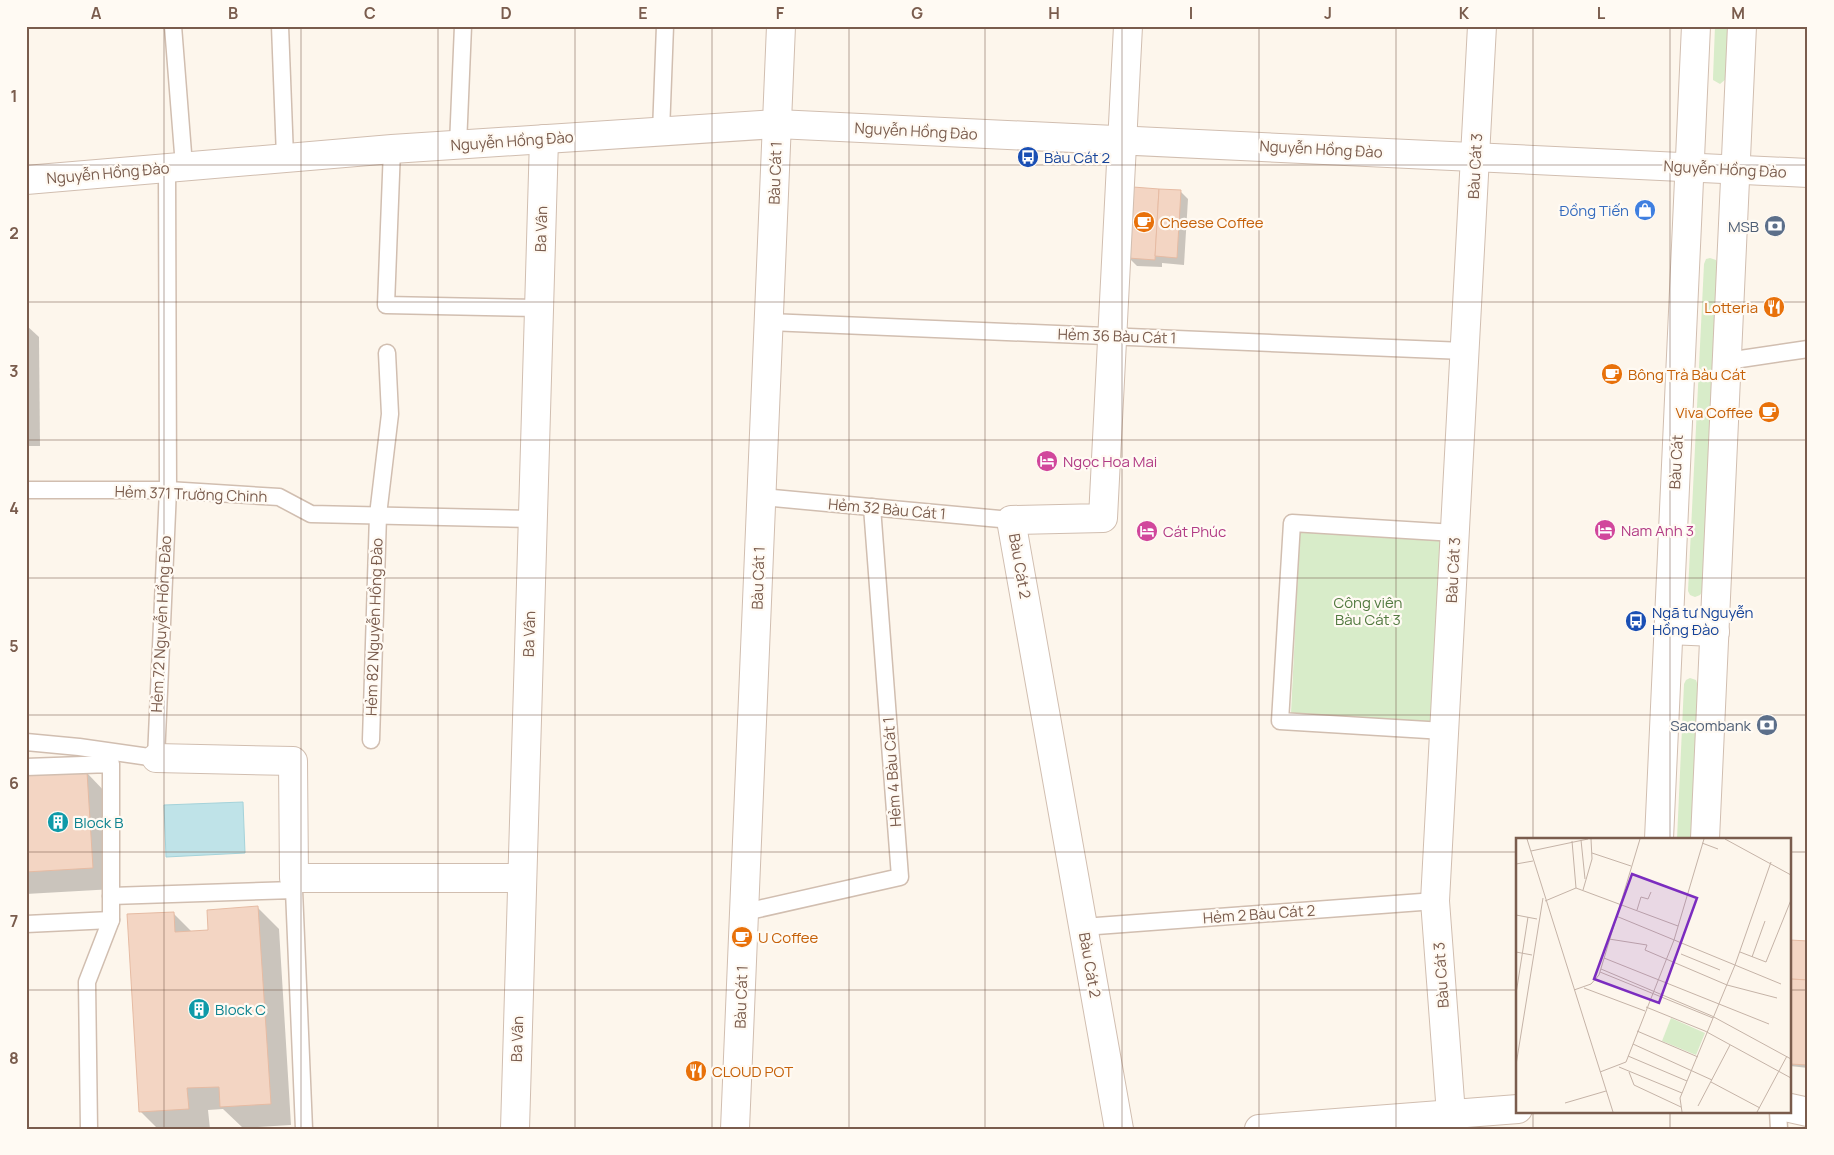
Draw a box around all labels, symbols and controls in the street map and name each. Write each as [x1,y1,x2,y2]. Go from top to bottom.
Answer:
text: A [91,2,102,24]
text: B [228,2,238,24]
text: C [364,2,376,24]
text: D [500,2,512,24]
text: E [638,2,648,24]
text: F [776,2,785,24]
text: G [911,2,923,24]
text: H [1048,2,1060,24]
text: I [1189,2,1193,24]
text: J [1324,2,1332,24]
text: K [1459,2,1470,24]
text: L [1597,2,1606,24]
text: M [1731,2,1745,24]
text: 1 [10,85,18,107]
street label: Nguyễn Hồng Đào [854,117,978,145]
street label: Nguyễn Hồng Đào [450,126,574,156]
street label: Bàu Cát 3 [1463,133,1487,199]
street label: Nguyễn Hồng Đào [1259,135,1383,163]
street label: Bàu Cát 1 [763,141,787,205]
bus stop icon: Bàu Cát 2 [1016,145,1040,169]
place label: Bàu Cát 2 [1044,147,1110,168]
street label: Nguyễn Hồng Đào [1663,155,1787,183]
street label: Nguyễn Hồng Đào [46,157,170,189]
shop icon: Đồng Tiến [1633,198,1657,222]
place label: Đồng Tiến [1559,200,1629,221]
street label: Ba Vân [530,205,552,252]
cafe icon: Cheese Coffee [1132,210,1156,234]
place label: Cheese Coffee [1160,212,1264,233]
bank icon: MSB [1763,214,1787,238]
place label: MSB [1728,216,1759,237]
text: 2 [9,222,19,244]
restaurant icon: Lotteria [1762,295,1786,319]
place label: Lotteria [1704,297,1758,318]
street label: Hẻm 36 Bàu Cát 1 [1057,323,1177,349]
text: 3 [9,360,19,382]
cafe icon: Bông Trà Bàu Cát [1600,362,1624,386]
place label: Bông Trà Bàu Cát [1628,364,1746,385]
cafe icon: Viva Coffee [1757,400,1781,424]
place label: Viva Coffee [1675,402,1753,423]
street label: Bàu Cát [1664,434,1688,490]
hotel icon: Ngọc Hoa Mai [1035,449,1059,473]
place label: Ngọc Hoa Mai [1063,451,1157,472]
street label: Hẻm 371 Trường Chinh [114,481,268,507]
street label: Hẻm 32 Bàu Cát 1 [827,493,947,525]
text: 4 [9,497,19,519]
hotel icon: Nam Anh 3 [1593,518,1617,542]
hotel icon: Cát Phúc [1135,519,1159,543]
place label: Nam Anh 3 [1621,520,1694,541]
place label: Cát Phúc [1163,521,1226,542]
street label: Bàu Cát 2 [1004,532,1036,600]
street label: Hẻm 72 Nguyễn Hồng Đào [146,535,176,713]
street label: Hẻm 82 Nguyễn Hồng Đào [360,537,388,716]
street label: Bàu Cát 3 [1441,537,1465,603]
street label: Bàu Cát 1 [746,546,770,610]
park label: Công viên Bàu Cát 3 [1334,592,1403,630]
place label: Ngã tư Nguyễn Hồng Đào [1652,602,1754,640]
bus stop icon: Ngã tư Nguyễn Hồng Đào [1624,609,1648,633]
street label: Ba Vân [518,610,540,657]
text: 5 [9,635,19,657]
bank icon: Sacombank [1755,713,1779,737]
place label: Sacombank [1670,715,1752,736]
street label: Hẻm 4 Bàu Cát 1 [878,716,906,828]
text: 6 [9,772,19,794]
building icon: Block B [46,810,70,834]
place label: Block B [74,812,124,833]
inset map [1516,838,1792,1112]
street label: Hẻm 2 Bàu Cát 2 [1202,900,1316,928]
text: 7 [10,910,18,932]
cafe icon: U Coffee [730,925,754,949]
place label: U Coffee [758,927,819,948]
street label: Bàu Cát 2 [1074,931,1106,999]
street label: Bàu Cát 3 [1428,941,1454,1009]
street label: Bàu Cát 1 [729,965,753,1029]
building icon: Block C [187,997,211,1021]
place label: Block C [215,999,266,1020]
street label: Ba Vân [506,1015,528,1062]
text: 8 [9,1047,19,1069]
restaurant icon: CLOUD POT [684,1059,708,1083]
place label: CLOUD POT [712,1061,793,1082]

